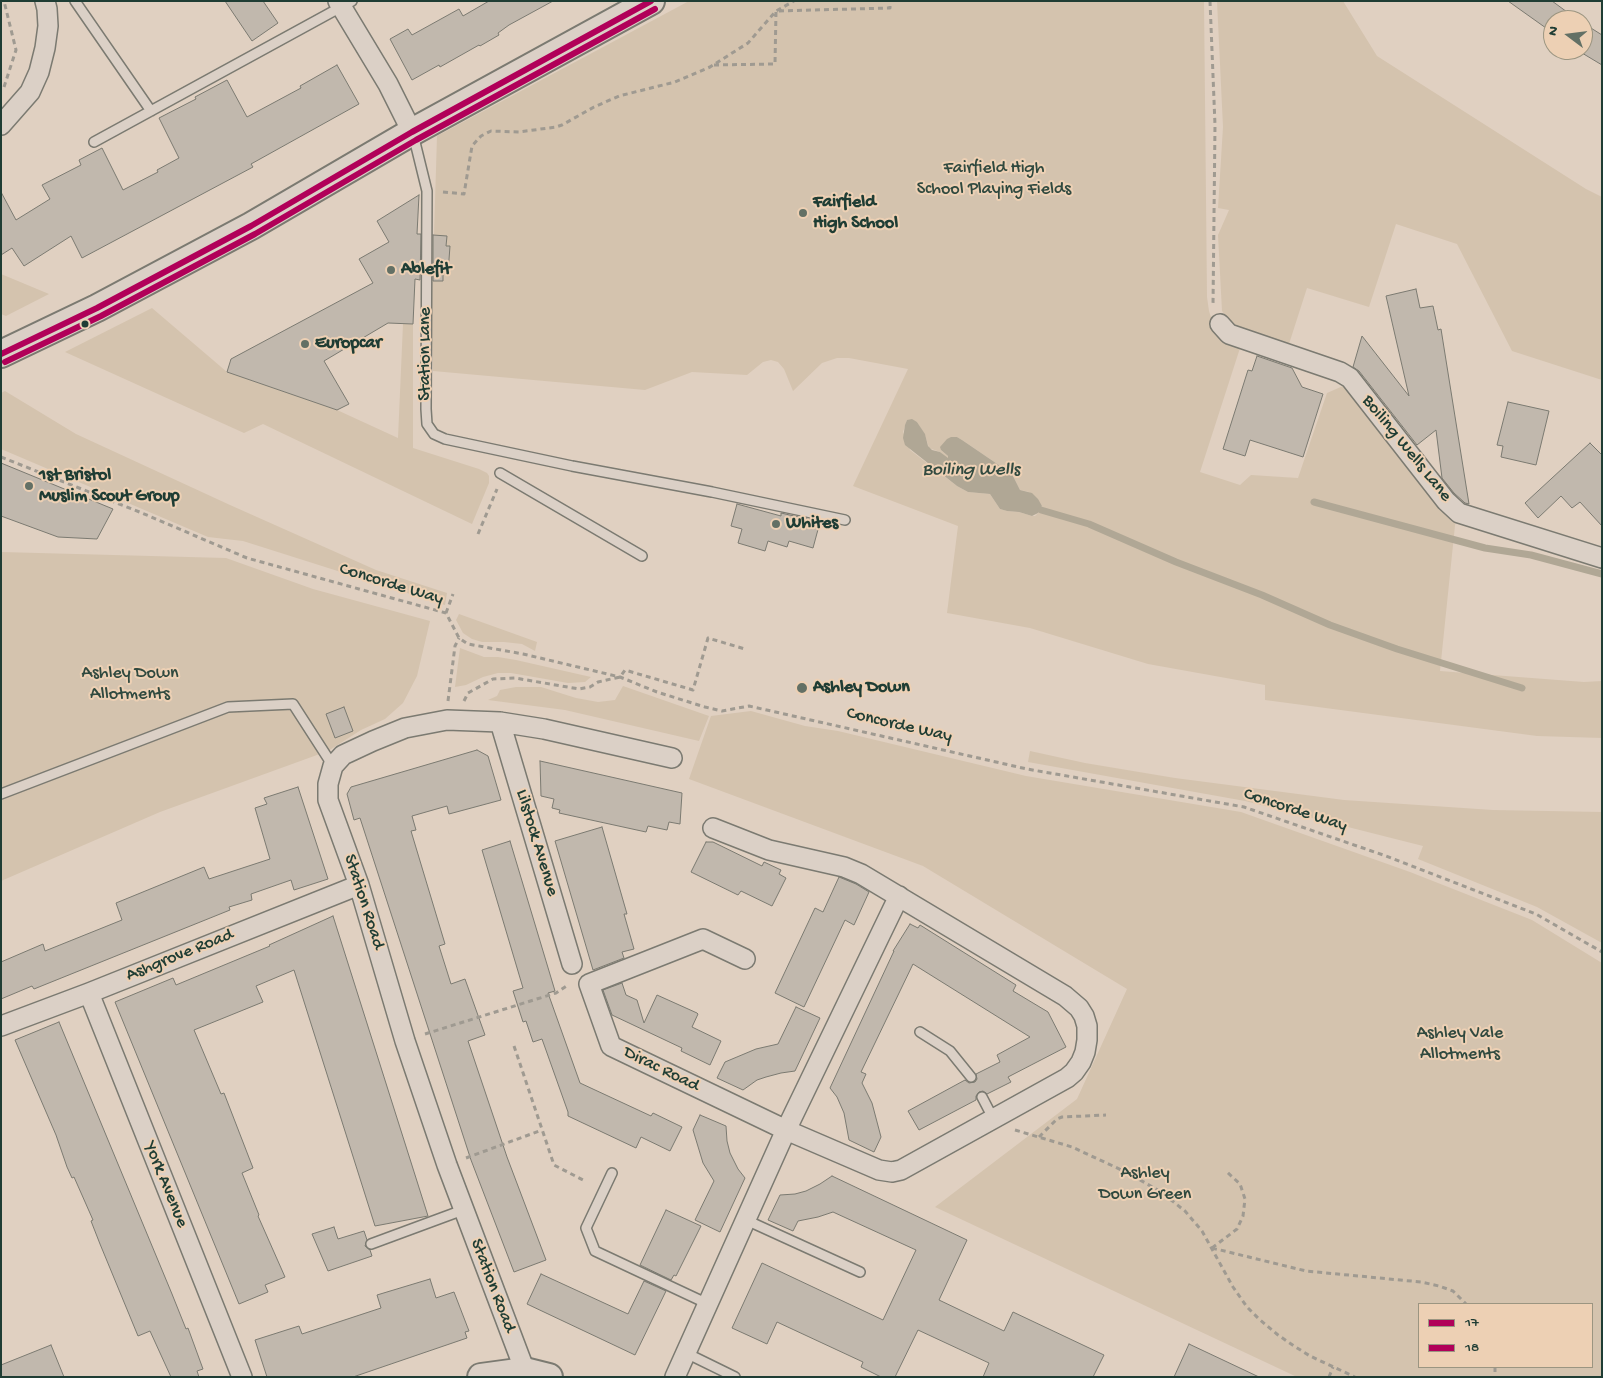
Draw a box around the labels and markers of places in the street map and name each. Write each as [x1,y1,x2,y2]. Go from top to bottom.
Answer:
place label: Fairfield High School [813,192,898,234]
marker: Fairfield High School [797,207,809,219]
place label: Ablefit [401,259,451,281]
marker: Ablefit [385,264,397,276]
unlabelled marker [80,319,90,329]
place label: Europcar [315,333,382,355]
marker: Europcar [299,338,311,350]
place label: 1st Bristol Muslim Scout Group [39,465,180,508]
marker: 1st Bristol Muslim Scout Group [23,480,35,492]
place label: Whites [786,513,838,535]
marker: Whites [770,518,782,530]
place label: Ashley Down [813,677,910,699]
marker: Ashley Down [795,681,809,695]

